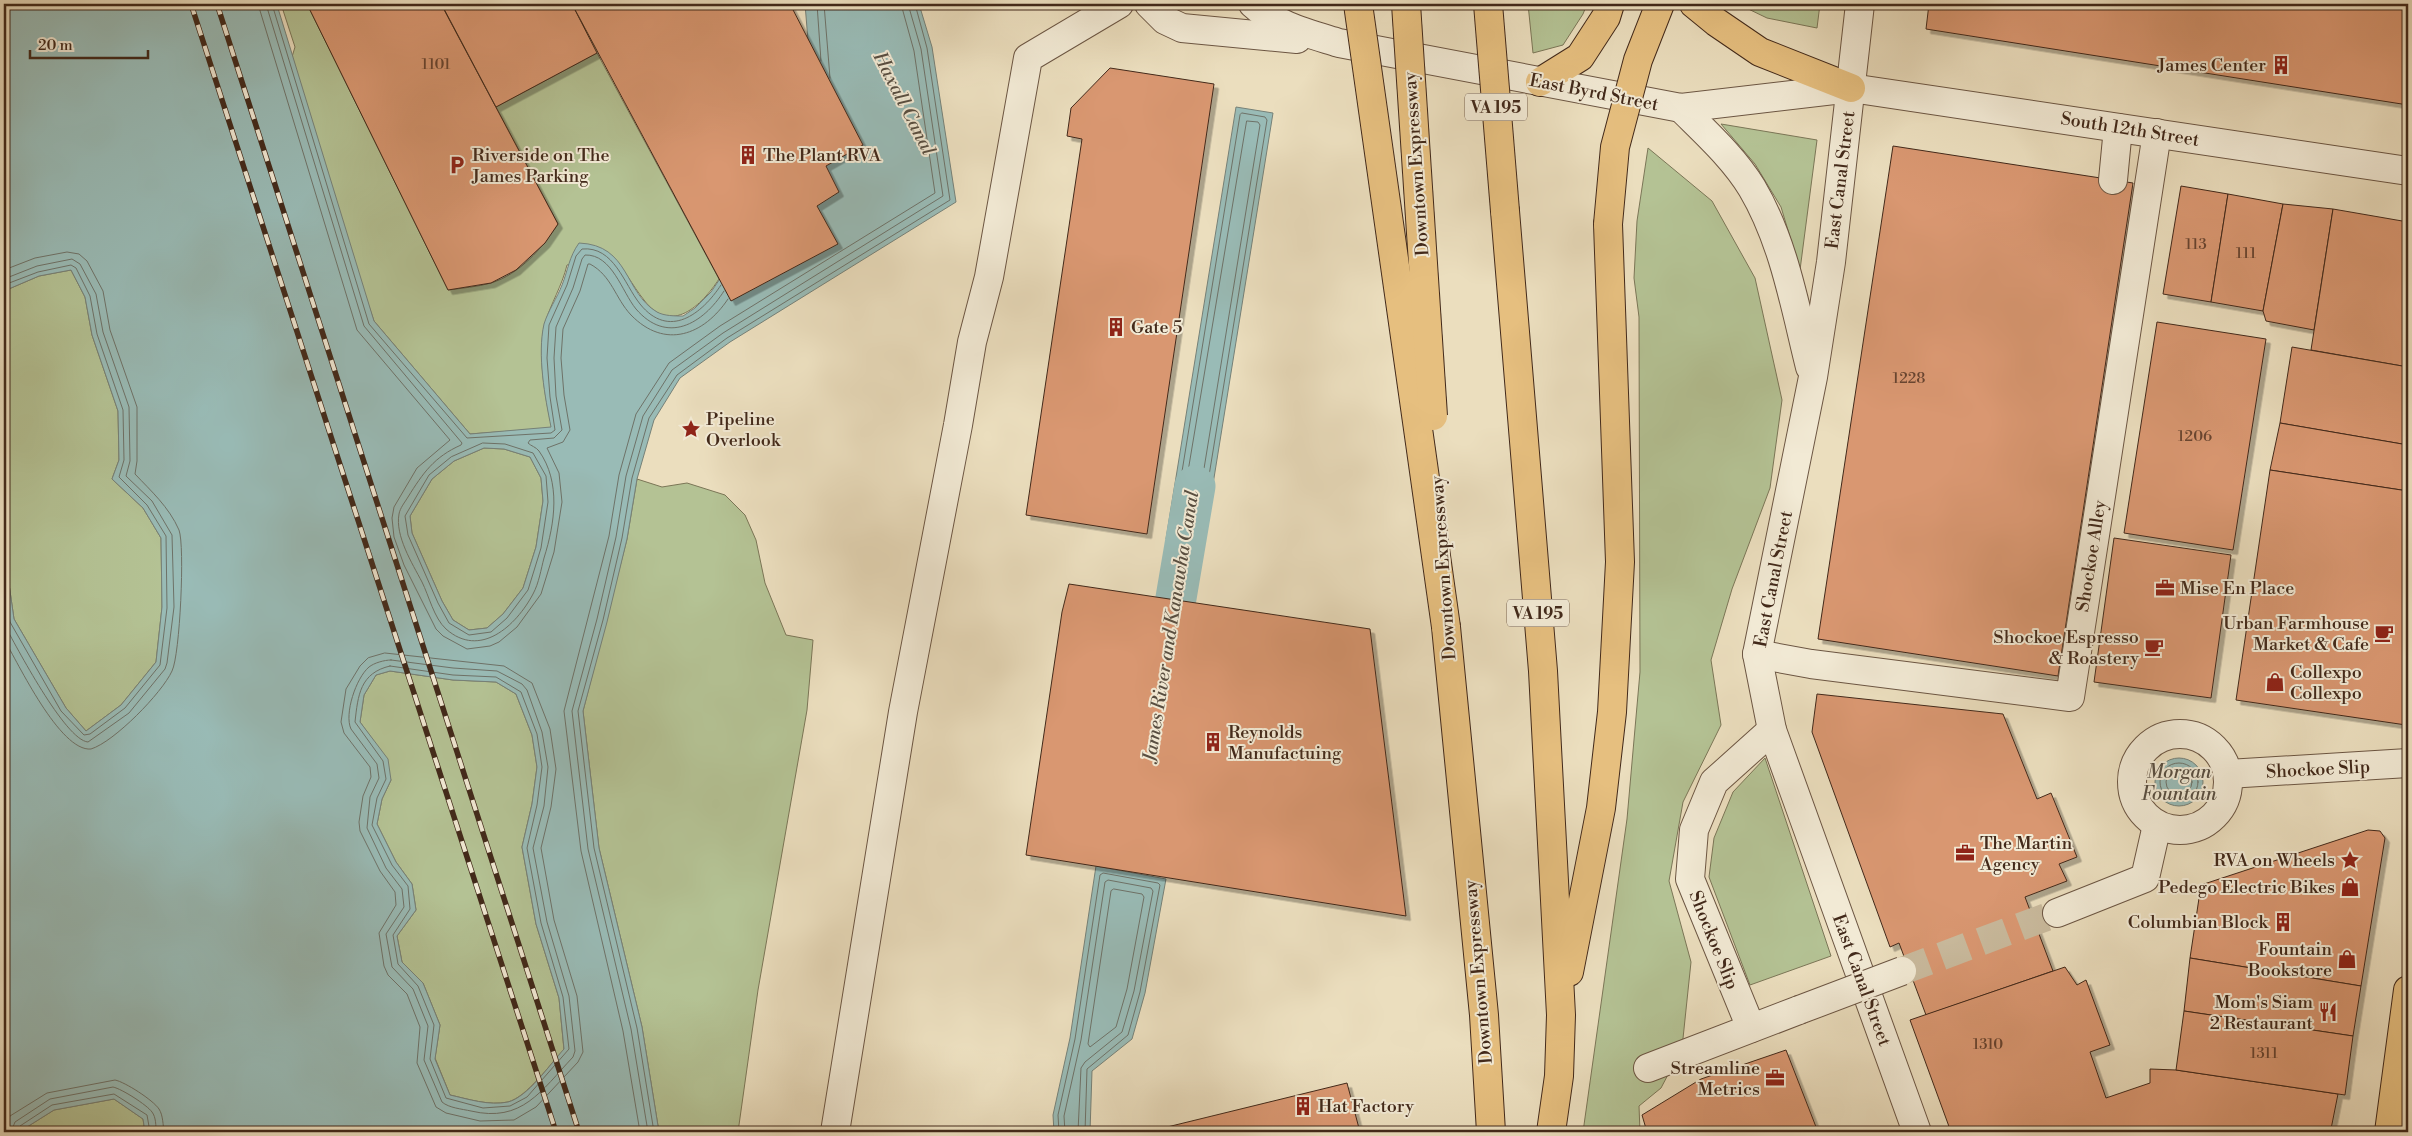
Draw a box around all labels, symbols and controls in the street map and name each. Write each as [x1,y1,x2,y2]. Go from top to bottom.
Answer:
scale bar [30,28,148,60]
text: 20 m [38,36,73,55]
water label: Haxall Canal [867,47,941,159]
place label: James Center [2157,54,2266,77]
building icon: James Center [2270,54,2292,76]
house number: 1101 [422,55,451,74]
street label: East Byrd Street [1527,69,1661,116]
street label: Downtown Expressway [1399,71,1434,257]
road number: VA 195 [1465,94,1527,120]
street label: South 12th Street [2059,107,2201,152]
street label: East Canal Street [1821,109,1860,250]
place label: Riverside on The James Parking [471,144,609,188]
building icon: The Plant RVA [737,144,759,166]
place label: The Plant RVA [763,144,882,167]
parking icon: Riverside on The James Parking [446,154,468,176]
house number: 113 [2185,235,2207,254]
house number: 111 [2236,244,2257,263]
building icon: Gate 5 [1105,316,1127,338]
place label: Gate 5 [1131,316,1182,339]
house number: 1228 [1892,369,1926,388]
place label: Pipeline Overlook [706,408,782,452]
place icon: Pipeline Overlook [680,418,702,440]
house number: 1206 [2178,427,2212,446]
street label: Downtown Expressway [1426,475,1461,661]
water label: James River and Kanawha Canal [1137,489,1204,765]
street label: Shockoe Alley [2071,498,2112,614]
street label: East Canal Street [1749,508,1798,649]
office icon: Mise En Place [2154,577,2176,599]
place label: Mise En Place [2180,577,2294,600]
road number: VA 195 [1507,600,1569,626]
place label: Urban Farmhouse Market & Cafe [2223,612,2369,656]
cafe icon: Urban Farmhouse Market & Cafe [2373,622,2395,644]
place label: Shockoe Espresso & Roastery [1993,626,2139,670]
cafe icon: Shockoe Espresso & Roastery [2143,636,2165,658]
place label: Collexpo Collexpo [2290,661,2362,705]
shop icon: Collexpo Collexpo [2264,671,2286,693]
place label: Reynolds Manufactuing [1228,721,1342,765]
building icon: Reynolds Manufactuing [1202,731,1224,753]
street label: Shockoe Slip [2265,755,2371,784]
water label: Morgan Fountain [2141,760,2217,806]
place label: The Martin Agency [1979,832,2072,876]
office icon: The Martin Agency [1954,842,1976,864]
place label: RVA on Wheels [2214,849,2335,872]
place icon: RVA on Wheels [2339,849,2361,871]
place label: Pedego Electric Bikes [2158,876,2335,899]
shop icon: Pedego Electric Bikes [2339,876,2361,898]
street label: Downtown Expressway [1459,879,1498,1065]
street label: Shockoe Slip [1683,887,1744,993]
street label: East Canal Street [1827,911,1896,1050]
place label: Columbian Block [2128,911,2270,934]
building icon: Columbian Block [2272,911,2294,933]
place label: Fountain Bookstore [2247,938,2332,982]
shop icon: Fountain Bookstore [2336,948,2358,970]
place label: Mom's Siam 2 Restaurant [2210,991,2314,1035]
restaurant icon: Mom's Siam 2 Restaurant [2317,1001,2339,1023]
house number: 1310 [1973,1035,2003,1054]
house number: 1311 [2250,1044,2278,1063]
place label: Streamline Metrics [1671,1057,1760,1101]
office icon: Streamline Metrics [1764,1067,1786,1089]
building icon: Hat Factory [1292,1095,1314,1117]
place label: Hat Factory [1318,1095,1414,1118]

